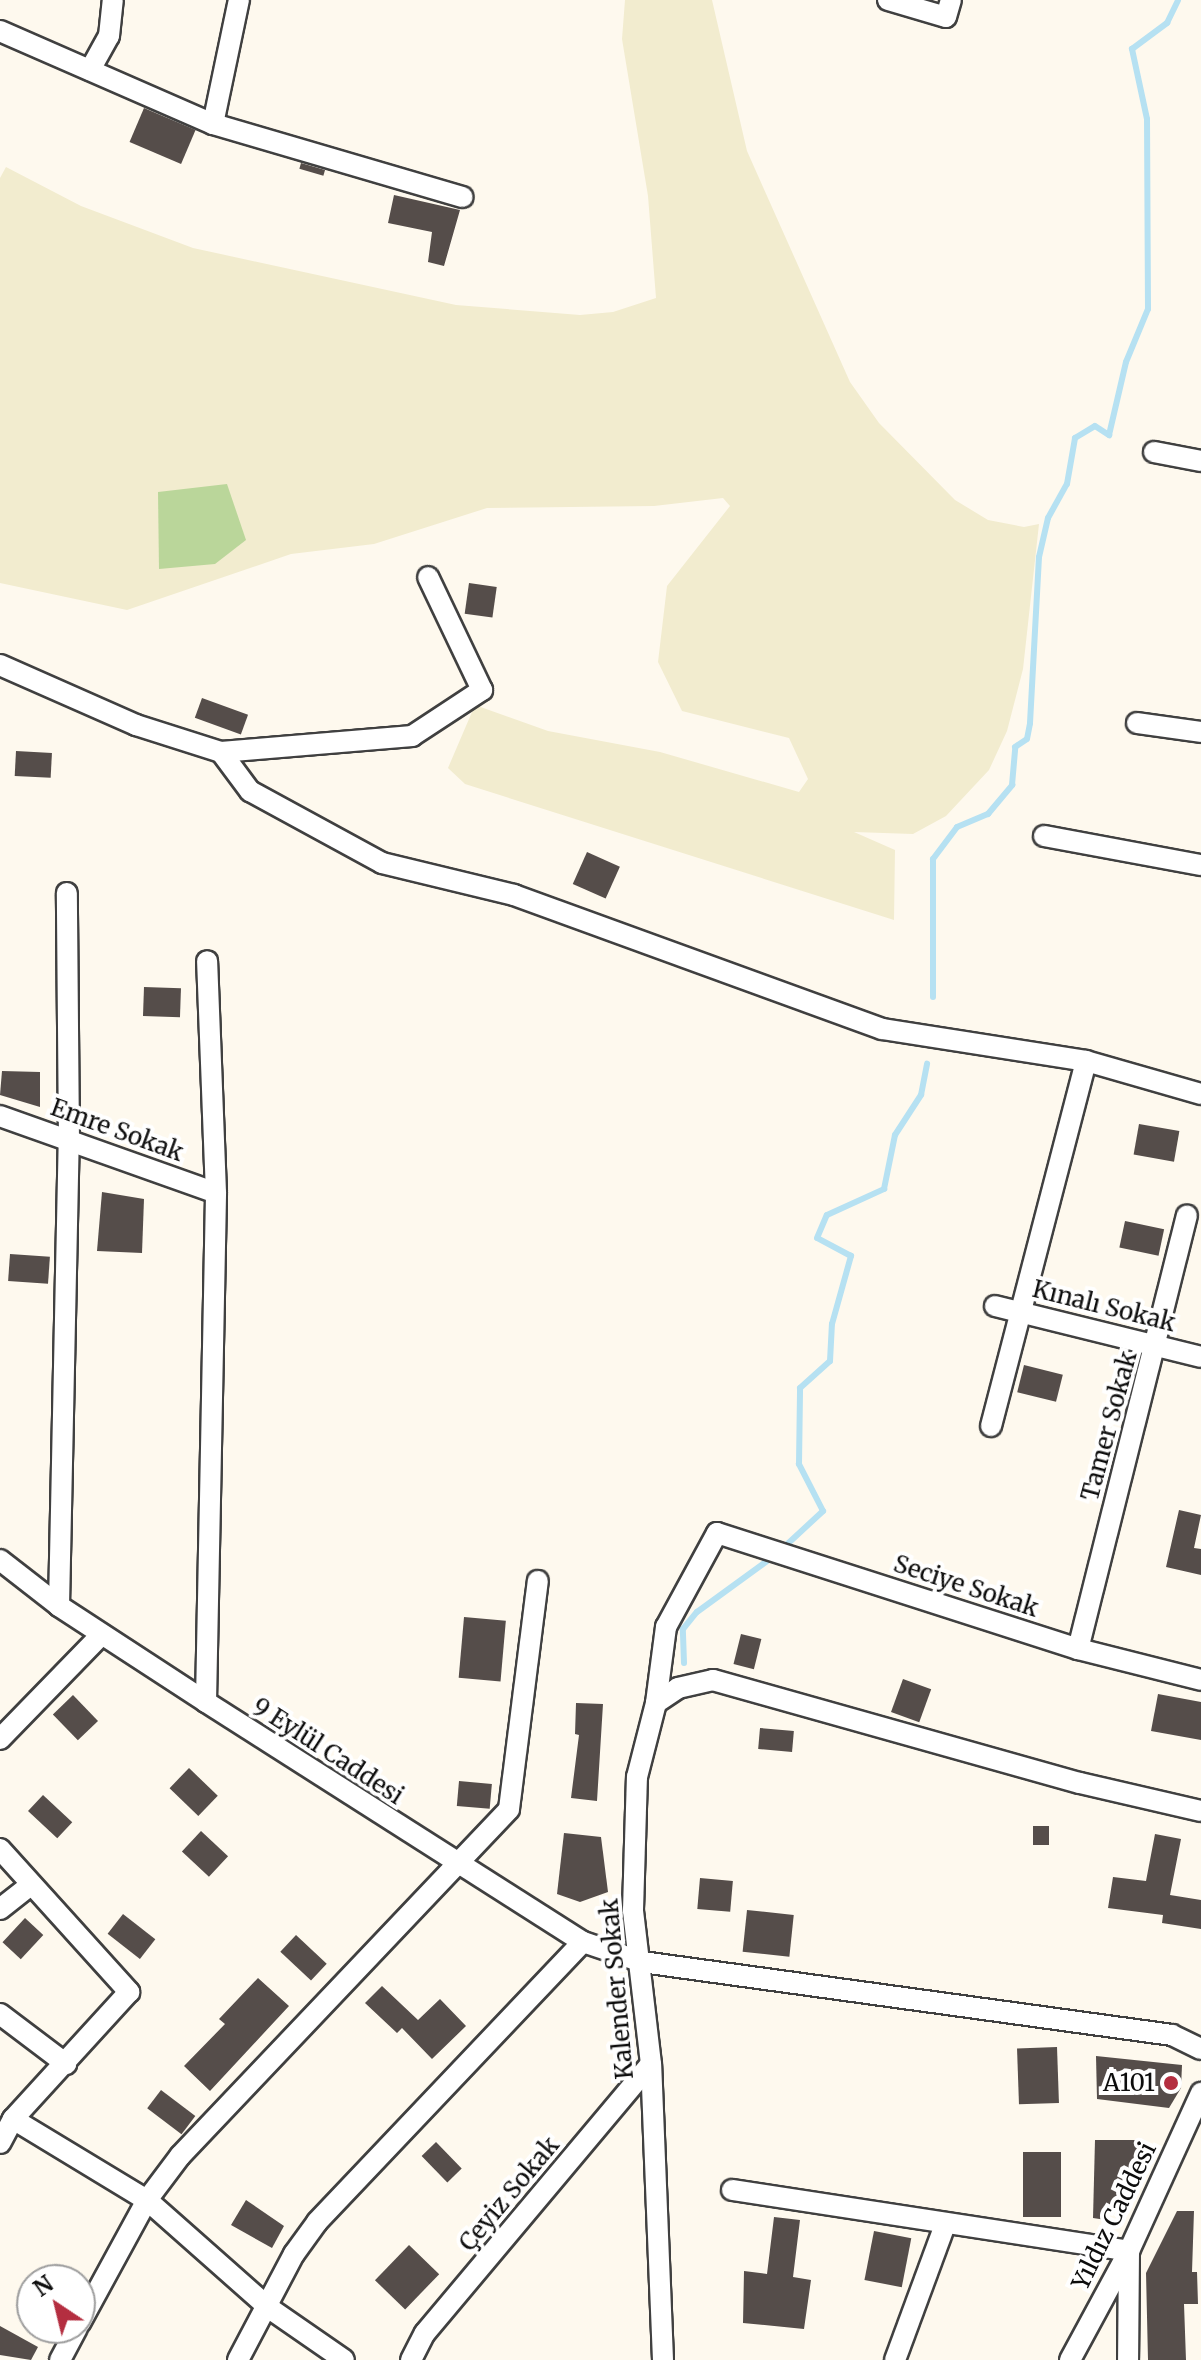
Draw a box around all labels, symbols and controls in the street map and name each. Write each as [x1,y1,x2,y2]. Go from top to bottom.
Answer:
street label: Emre Sokak [47,1093,187,1167]
street label: Kınalı Sokak [1030,1274,1178,1338]
street label: Tamer Sokak [1075,1348,1143,1504]
street label: Seciye Sokak [890,1549,1042,1623]
street label: 9 Eylül Caddesi [247,1692,409,1810]
street label: Kalender Sokak [595,1897,639,2081]
place label: A101 [1103,2069,1155,2097]
marker: A101 [1162,2074,1180,2092]
street label: Çeyiz Sokak [453,2131,565,2257]
street label: Yıldız Caddesi [1066,2138,1162,2294]
north arrow [16,2264,96,2344]
text: N [28,2270,59,2302]

